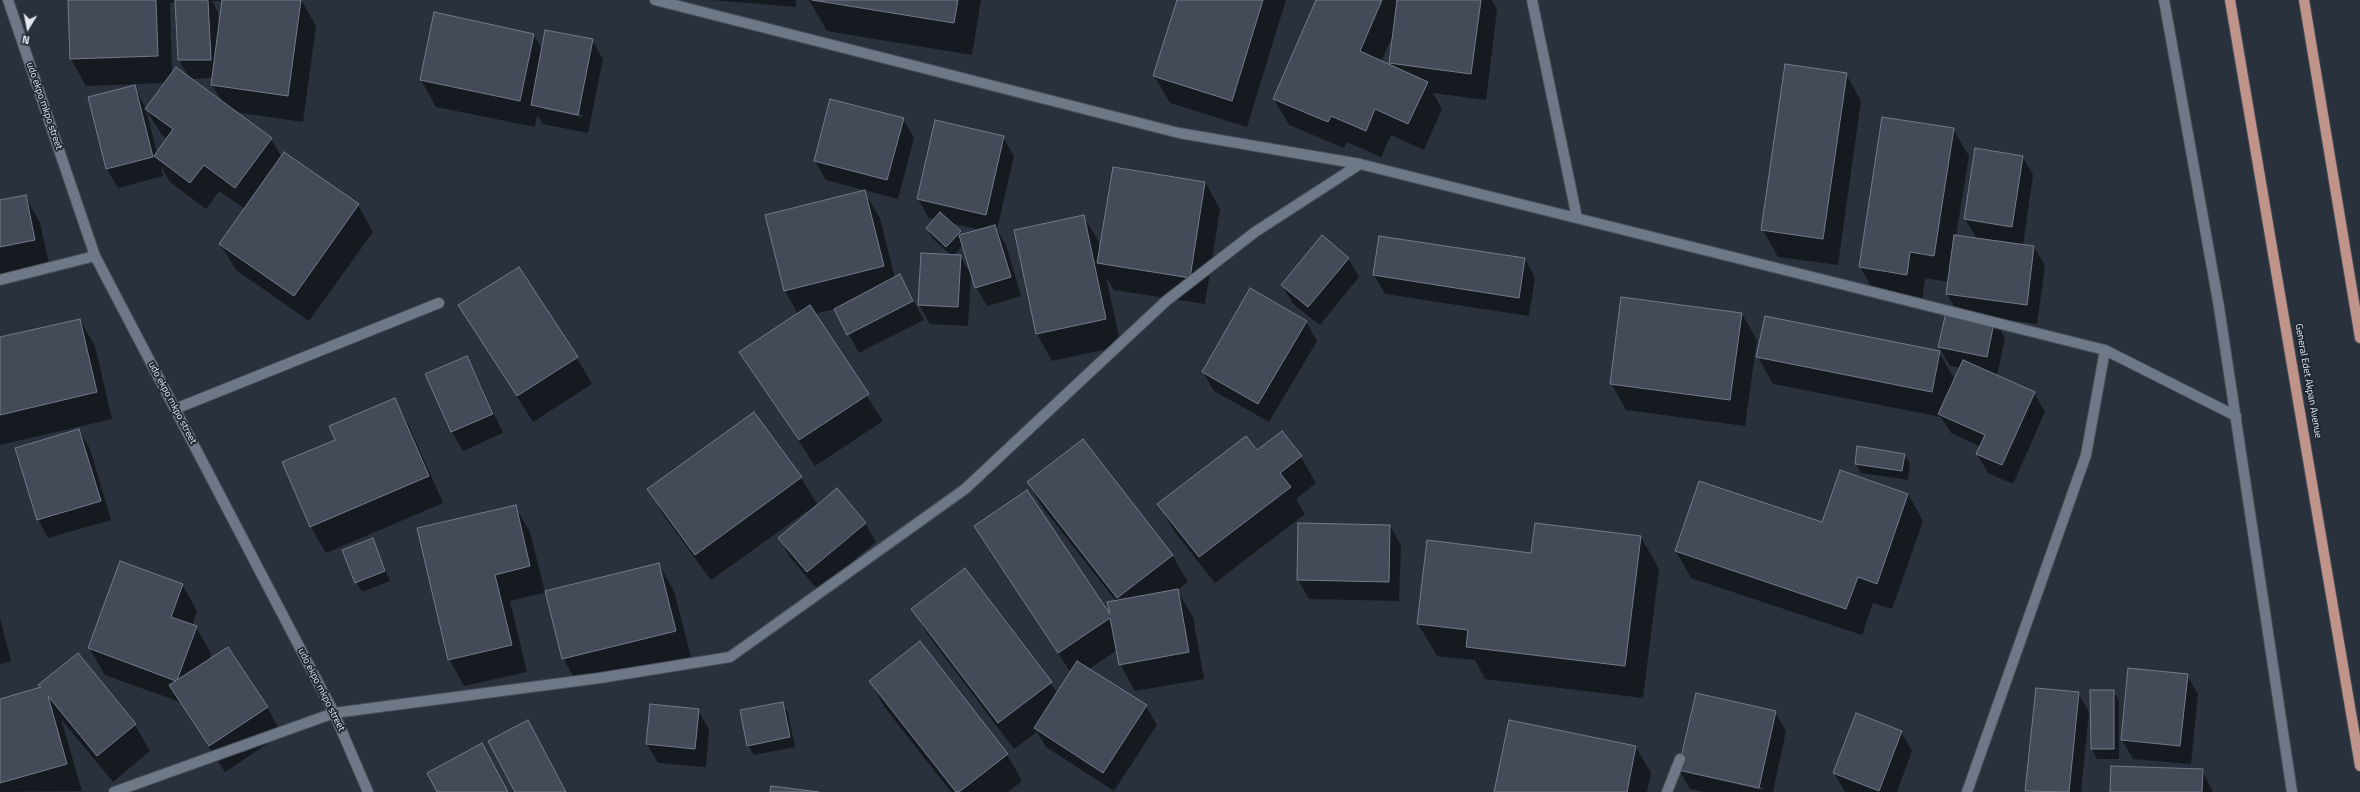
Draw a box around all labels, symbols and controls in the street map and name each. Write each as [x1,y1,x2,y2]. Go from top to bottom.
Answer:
north arrow [8,8,48,48]
text: N [21,31,31,48]
street label: udo ekpo mkpo street [23,61,65,151]
street label: General Edet Akpan Avenue [2292,323,2324,439]
street label: udo ekpo mkpo street [145,360,199,446]
street label: udo ekpo mkpo street [295,646,347,734]

